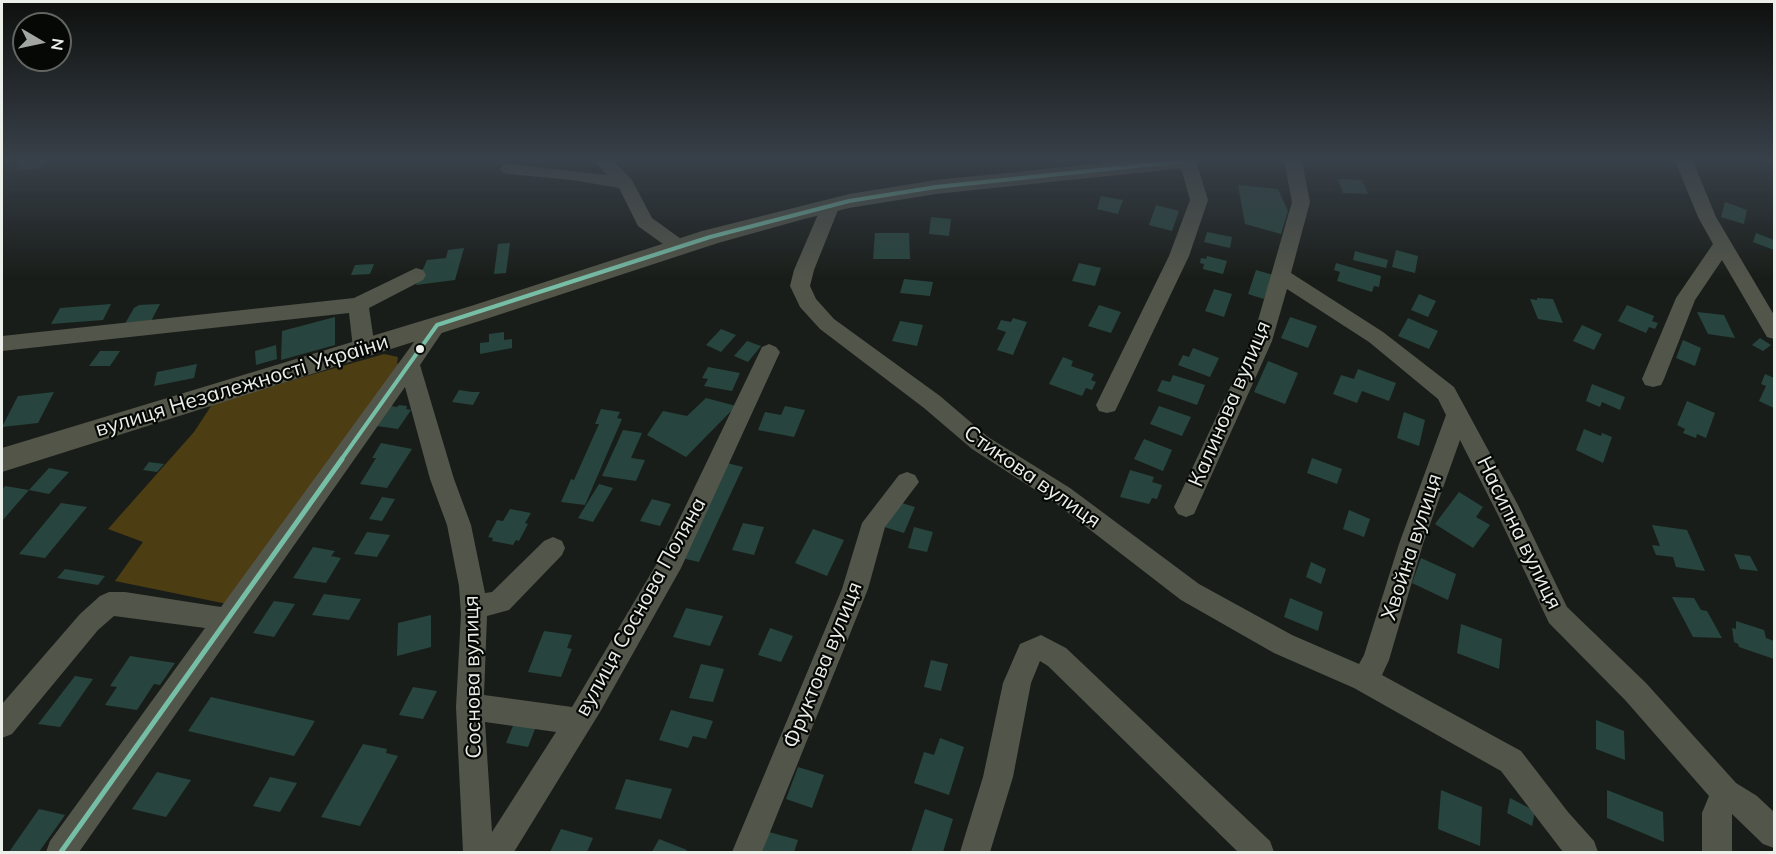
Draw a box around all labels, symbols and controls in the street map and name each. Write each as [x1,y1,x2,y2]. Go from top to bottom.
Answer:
north arrow [12,12,72,72]
text: N [47,37,69,52]
street label: Калинова вулиця [1184,317,1276,491]
street label: вулиця Незалежності України [93,329,391,443]
unlabelled marker [414,343,426,355]
street label: Стикова вулиця [959,420,1105,534]
street label: Насипна вулиця [1471,452,1567,614]
street label: Хвойна вулиця [1376,471,1448,623]
street label: вулиця Соснова Поляна [570,493,712,721]
street label: Фруктова вулиця [778,578,868,752]
street label: Соснова вулиця [459,595,487,759]

